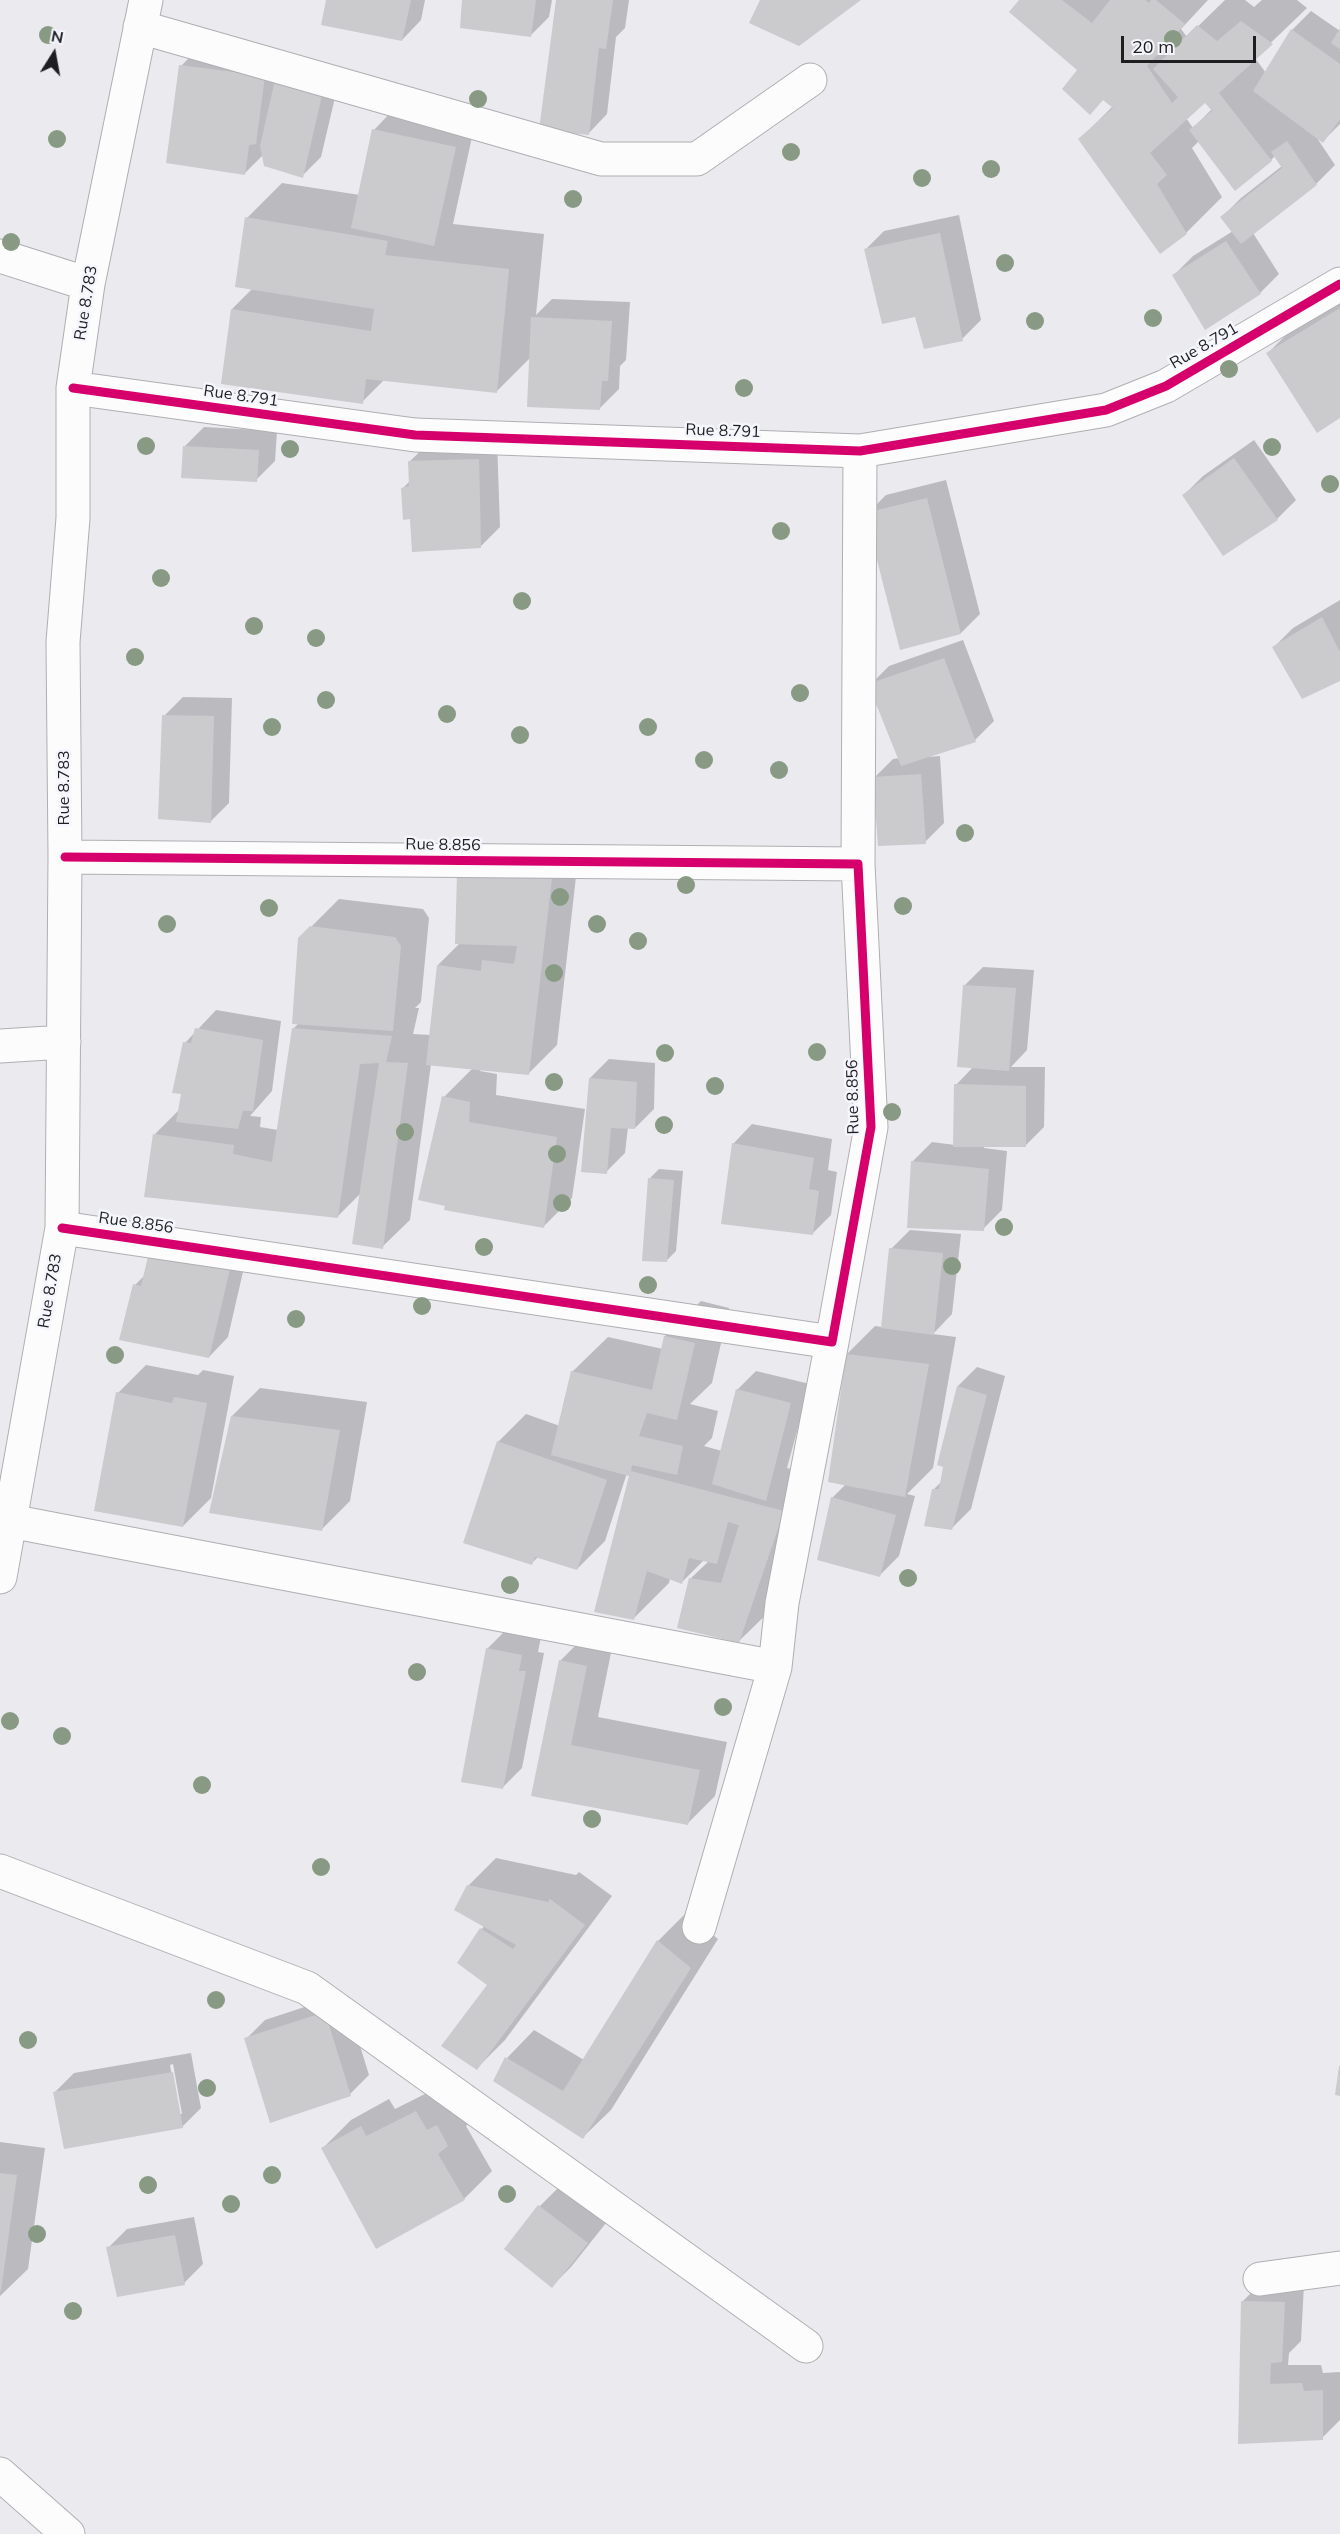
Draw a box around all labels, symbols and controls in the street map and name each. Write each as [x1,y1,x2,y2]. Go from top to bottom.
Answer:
north arrow [24,24,84,84]
scale bar [1124,24,1259,62]
text: N [50,25,65,47]
text: 20 m [1132,35,1174,58]
street label: Rue 8.783 [71,264,101,342]
street label: Rue 8.791 [1167,319,1241,373]
street label: Rue 8.791 [202,381,280,411]
street label: Rue 8.791 [685,420,761,442]
street label: Rue 8.783 [54,750,74,826]
street label: Rue 8.856 [405,835,481,855]
street label: Rue 8.856 [843,1059,863,1135]
street label: Rue 8.856 [97,1208,175,1238]
street label: Rue 8.783 [34,1252,66,1330]

